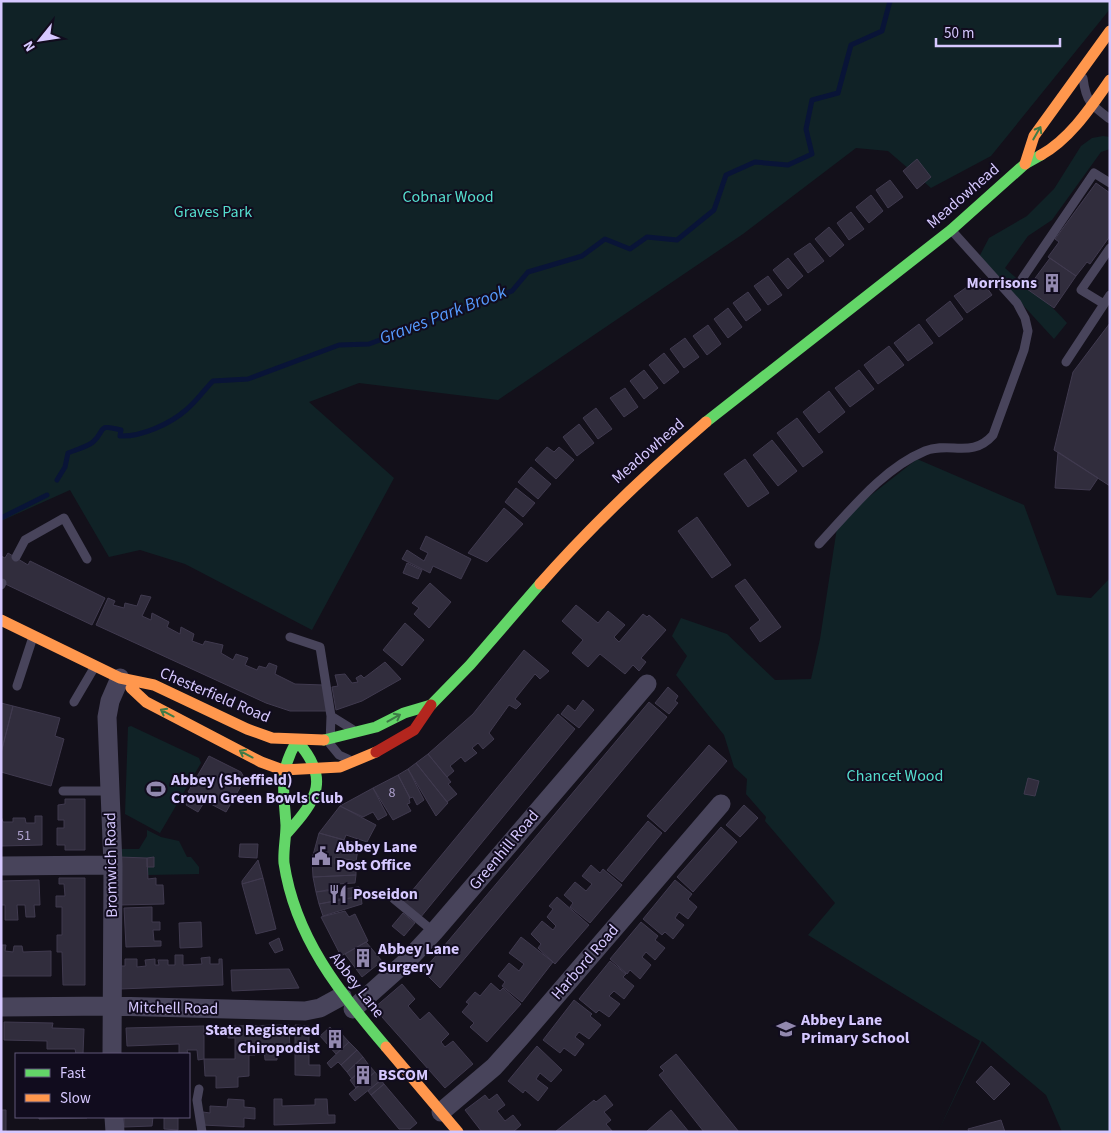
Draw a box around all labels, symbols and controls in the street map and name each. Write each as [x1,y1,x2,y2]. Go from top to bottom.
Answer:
north arrow [15,15,65,65]
scale bar [936,15,1060,47]
text: 50 m [944,23,974,44]
text: N [19,37,41,55]
one-way arrow [1032,127,1042,141]
street label: Meadowhead [922,158,1004,234]
park label: Cobnar Wood [402,186,494,208]
park label: Graves Park [174,201,252,223]
place label: Morrisons [967,272,1037,294]
building icon: Morrisons [1041,272,1063,294]
water label: Graves Park Brook [376,279,511,351]
street label: Meadowhead [607,413,689,489]
street label: Chesterfield Road [156,662,274,728]
one-way arrow [160,708,175,718]
one-way arrow [387,713,402,723]
one-way arrow [239,749,254,759]
park label: Chancet Wood [847,765,943,787]
place label: Abbey (Sheffield) Crown Green Bowls Club [170,769,343,809]
sports icon: Abbey (Sheffield) Crown Green Bowls Club [145,778,167,800]
house number: 8 [389,783,396,803]
street label: Greenhill Road [464,805,544,895]
street label: Bromwich Road [99,812,123,918]
house number: 51 [17,826,31,846]
place label: Abbey Lane Post Office [335,836,417,876]
public building icon: Abbey Lane Post Office [310,845,332,867]
restaurant icon: Poseidon [327,883,349,905]
place label: Poseidon [353,883,418,905]
street label: Harbord Road [546,920,624,1004]
place label: Abbey Lane Surgery [377,938,459,978]
building icon: Abbey Lane Surgery [352,947,374,969]
street label: Abbey Lane [324,948,390,1022]
street label: Mitchell Road [128,996,218,1020]
place label: Abbey Lane Primary School [800,1009,910,1049]
school or university icon: Abbey Lane Primary School [775,1018,797,1040]
place label: State Registered Chiropodist [205,1019,320,1059]
building icon: State Registered Chiropodist [324,1028,346,1050]
legend [15,1053,190,1118]
text: Fast [60,1063,86,1084]
building icon: BSCOM [352,1064,374,1086]
place label: BSCOM [378,1064,428,1086]
text: Slow [60,1088,91,1109]

